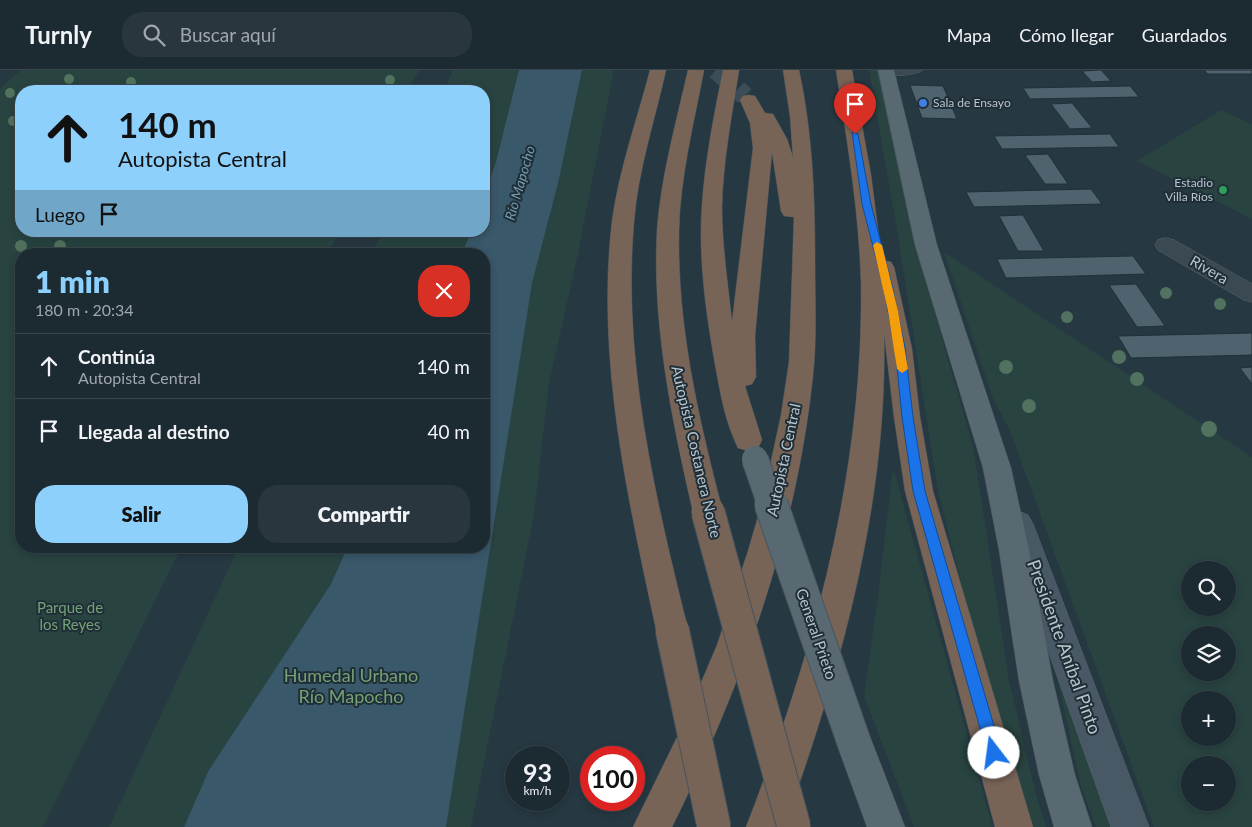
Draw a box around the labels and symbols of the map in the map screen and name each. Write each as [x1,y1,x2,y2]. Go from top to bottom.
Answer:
pin [834,83,876,134]
place label: Sala de Ensayo [933,95,1011,110]
marker: Sala de Ensayo [917,97,929,109]
water label: Río Mapocho [501,144,538,222]
place label: Estadio Villa Ríos [1165,175,1213,204]
marker: Estadio Villa Ríos [1217,184,1229,196]
street label: Rivera [1187,251,1232,287]
street label: Autopista Costanera Norte [668,364,726,540]
street label: Autopista Central [762,402,804,518]
street label: Presidente Aníbal Pinto [1023,556,1107,737]
street label: General Prieto [793,586,841,681]
park label: Parque de los Reyes [37,598,103,633]
park label: Humedal Urbano Río Mapocho [284,664,418,707]
position arrow [967,726,1019,778]
speed limit sign: 100 [580,746,645,811]

